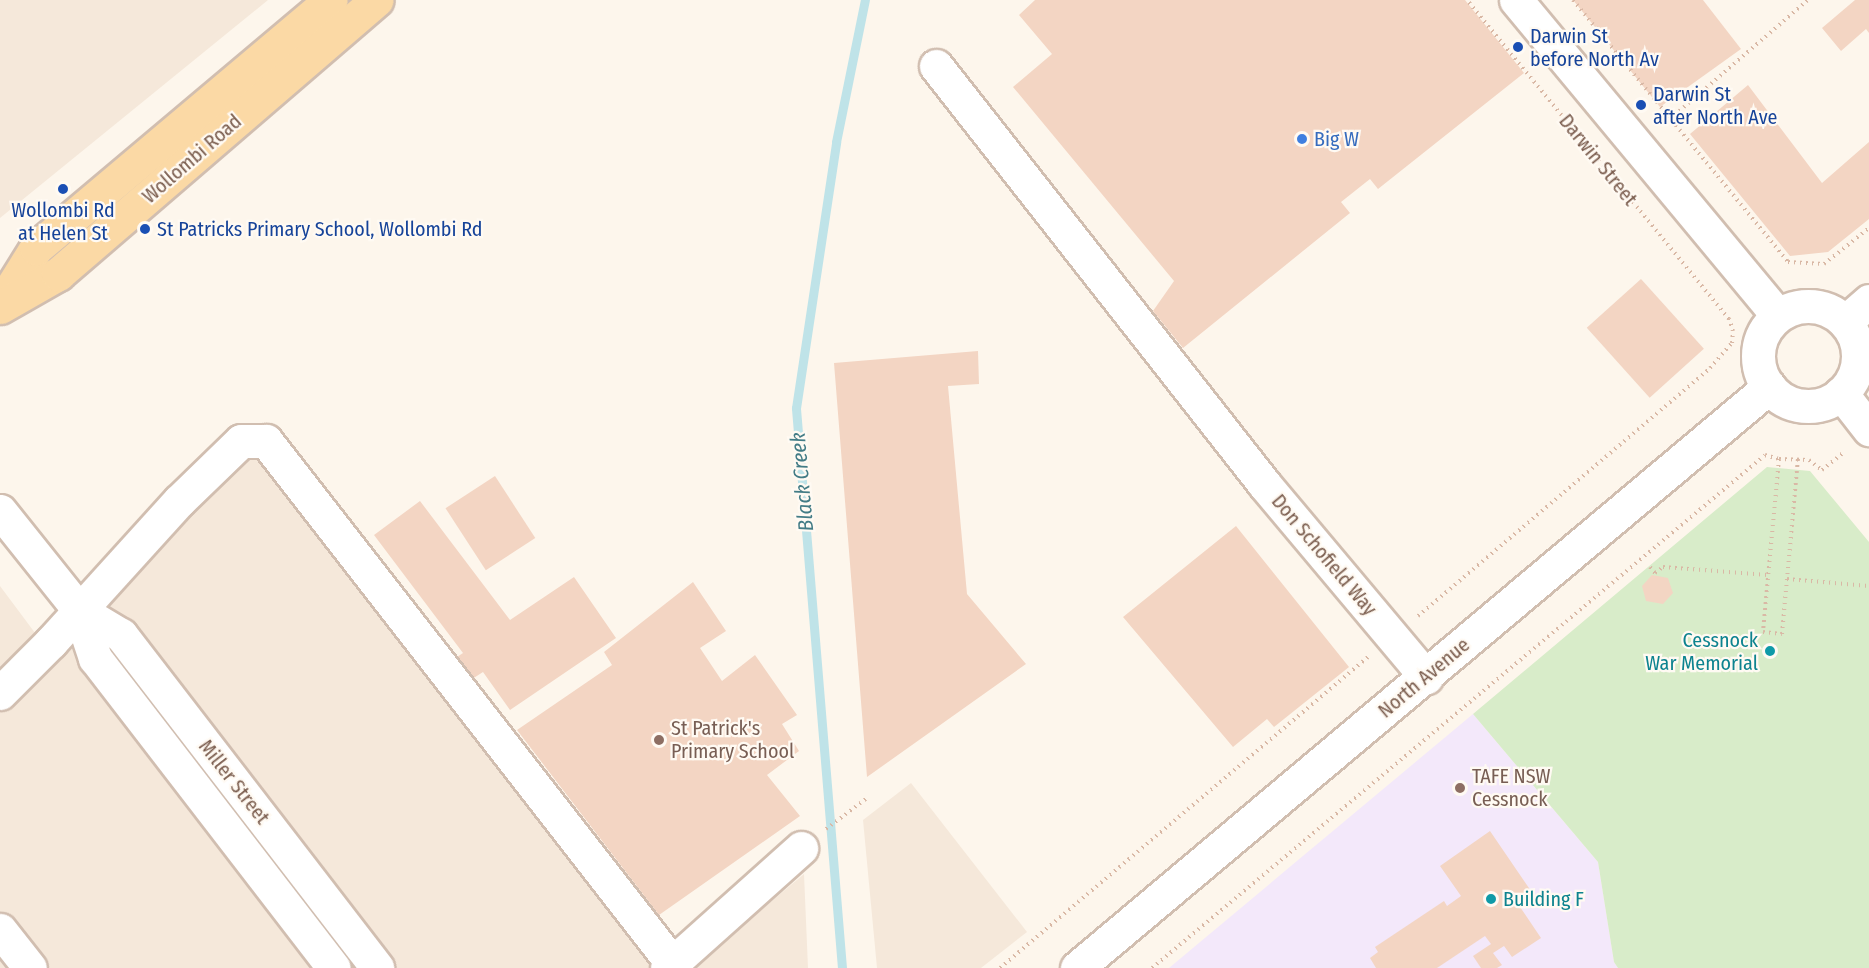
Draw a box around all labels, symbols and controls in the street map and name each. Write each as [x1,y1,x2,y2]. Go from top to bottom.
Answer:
place label: Darwin St before North Av [1530,24,1659,71]
marker: Darwin St before North Av [1511,40,1525,54]
place label: Darwin St after North Ave [1653,82,1777,129]
marker: Darwin St after North Ave [1634,98,1648,112]
street label: Wollombi Road [138,109,246,209]
street label: Darwin Street [1554,109,1642,211]
place label: Big W [1314,127,1359,151]
marker: Big W [1295,132,1309,146]
marker: Wollombi Rd at Helen St [56,182,70,196]
place label: Wollombi Rd at Helen St [11,198,115,245]
place label: St Patricks Primary School, Wollombi Rd [157,217,482,241]
marker: St Patricks Primary School, Wollombi Rd [138,222,152,236]
water label: Black Creek [785,431,819,533]
street label: Don Schofield Way [1266,490,1382,620]
place label: Cessnock War Memorial [1645,628,1758,675]
street label: North Avenue [1374,633,1474,723]
marker: Cessnock War Memorial [1763,644,1777,658]
place label: St Patrick's Primary School [671,716,794,763]
marker: St Patrick's Primary School [652,733,666,747]
street label: Miller Street [194,735,274,829]
place label: TAFE NSW Cessnock [1472,765,1550,812]
marker: TAFE NSW Cessnock [1453,781,1467,795]
place label: Building F [1503,887,1584,911]
marker: Building F [1484,892,1498,906]

